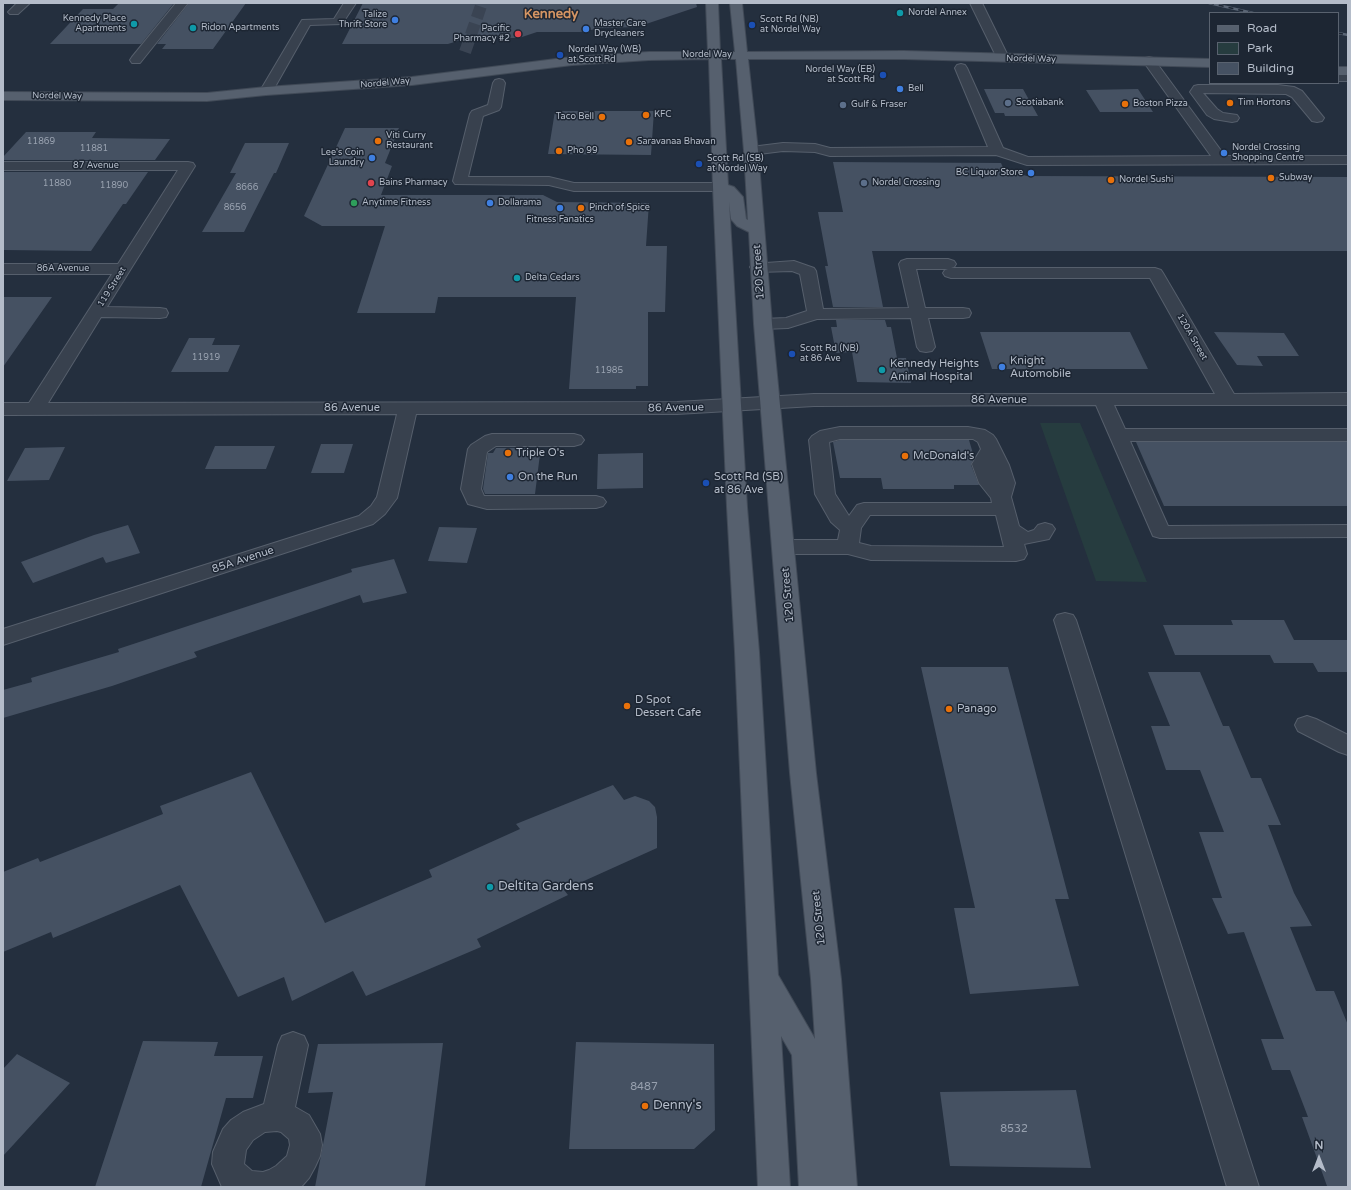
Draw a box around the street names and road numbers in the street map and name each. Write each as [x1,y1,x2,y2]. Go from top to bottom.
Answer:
street label: Nordel Way [682,50,732,60]
street label: Nordel Way [1006,53,1056,65]
street label: Nordel Way [360,75,410,91]
street label: Nordel Way [32,90,82,102]
street label: 87 Avenue [73,161,119,171]
street label: 120 Street [750,244,768,300]
street label: 86A Avenue [37,264,89,274]
street label: 119 Street [95,265,129,309]
street label: 120A Street [1174,312,1210,362]
street label: 86 Avenue [971,393,1027,407]
street label: 86 Avenue [324,401,380,415]
street label: 86 Avenue [648,401,704,415]
street label: 85A Avenue [210,544,276,576]
street label: 120 Street [779,567,797,623]
street label: 120 Street [810,890,828,946]

